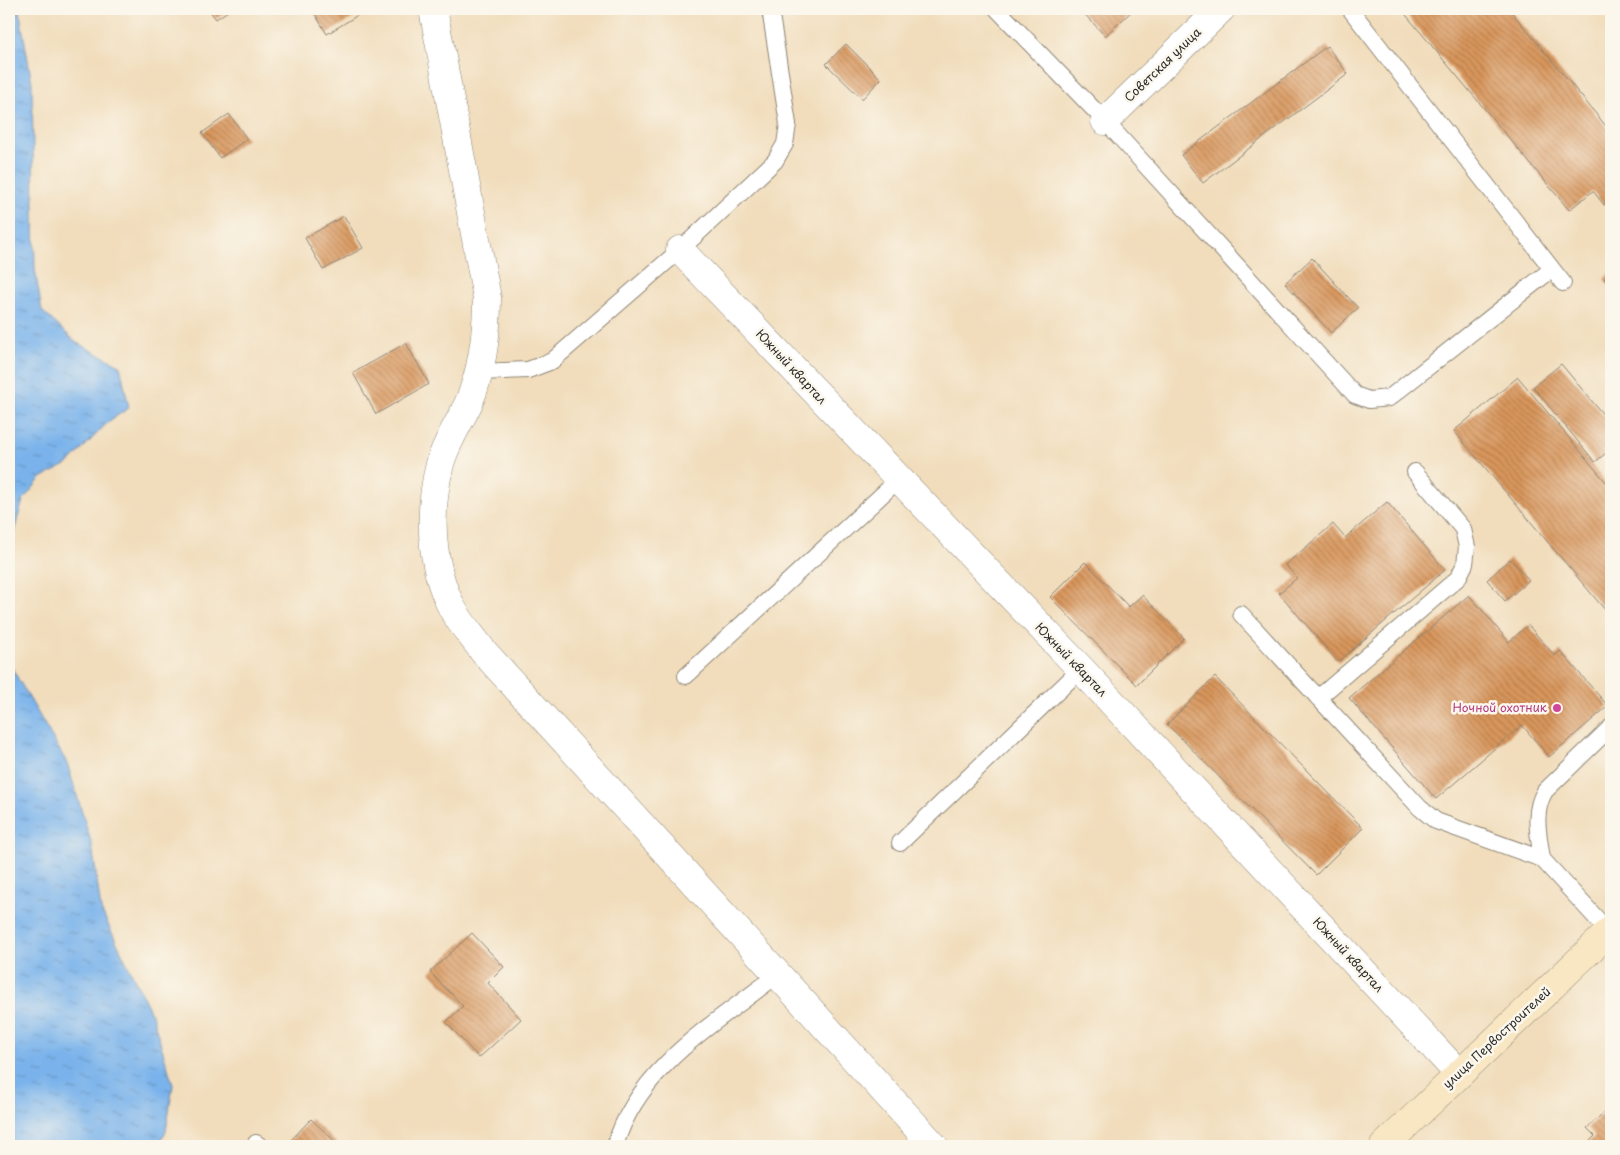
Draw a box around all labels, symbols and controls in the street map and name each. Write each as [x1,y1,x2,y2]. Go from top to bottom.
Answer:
street label: Советская улица [1120,23,1205,106]
street label: Южный квартал [752,325,831,408]
street label: Южный квартал [1032,618,1112,700]
place label: Ночной охотник [1453,698,1548,716]
marker: Ночной охотник [1551,702,1563,714]
street label: Южный квартал [1309,913,1388,996]
street label: улица Первостроителей [1438,982,1554,1092]

